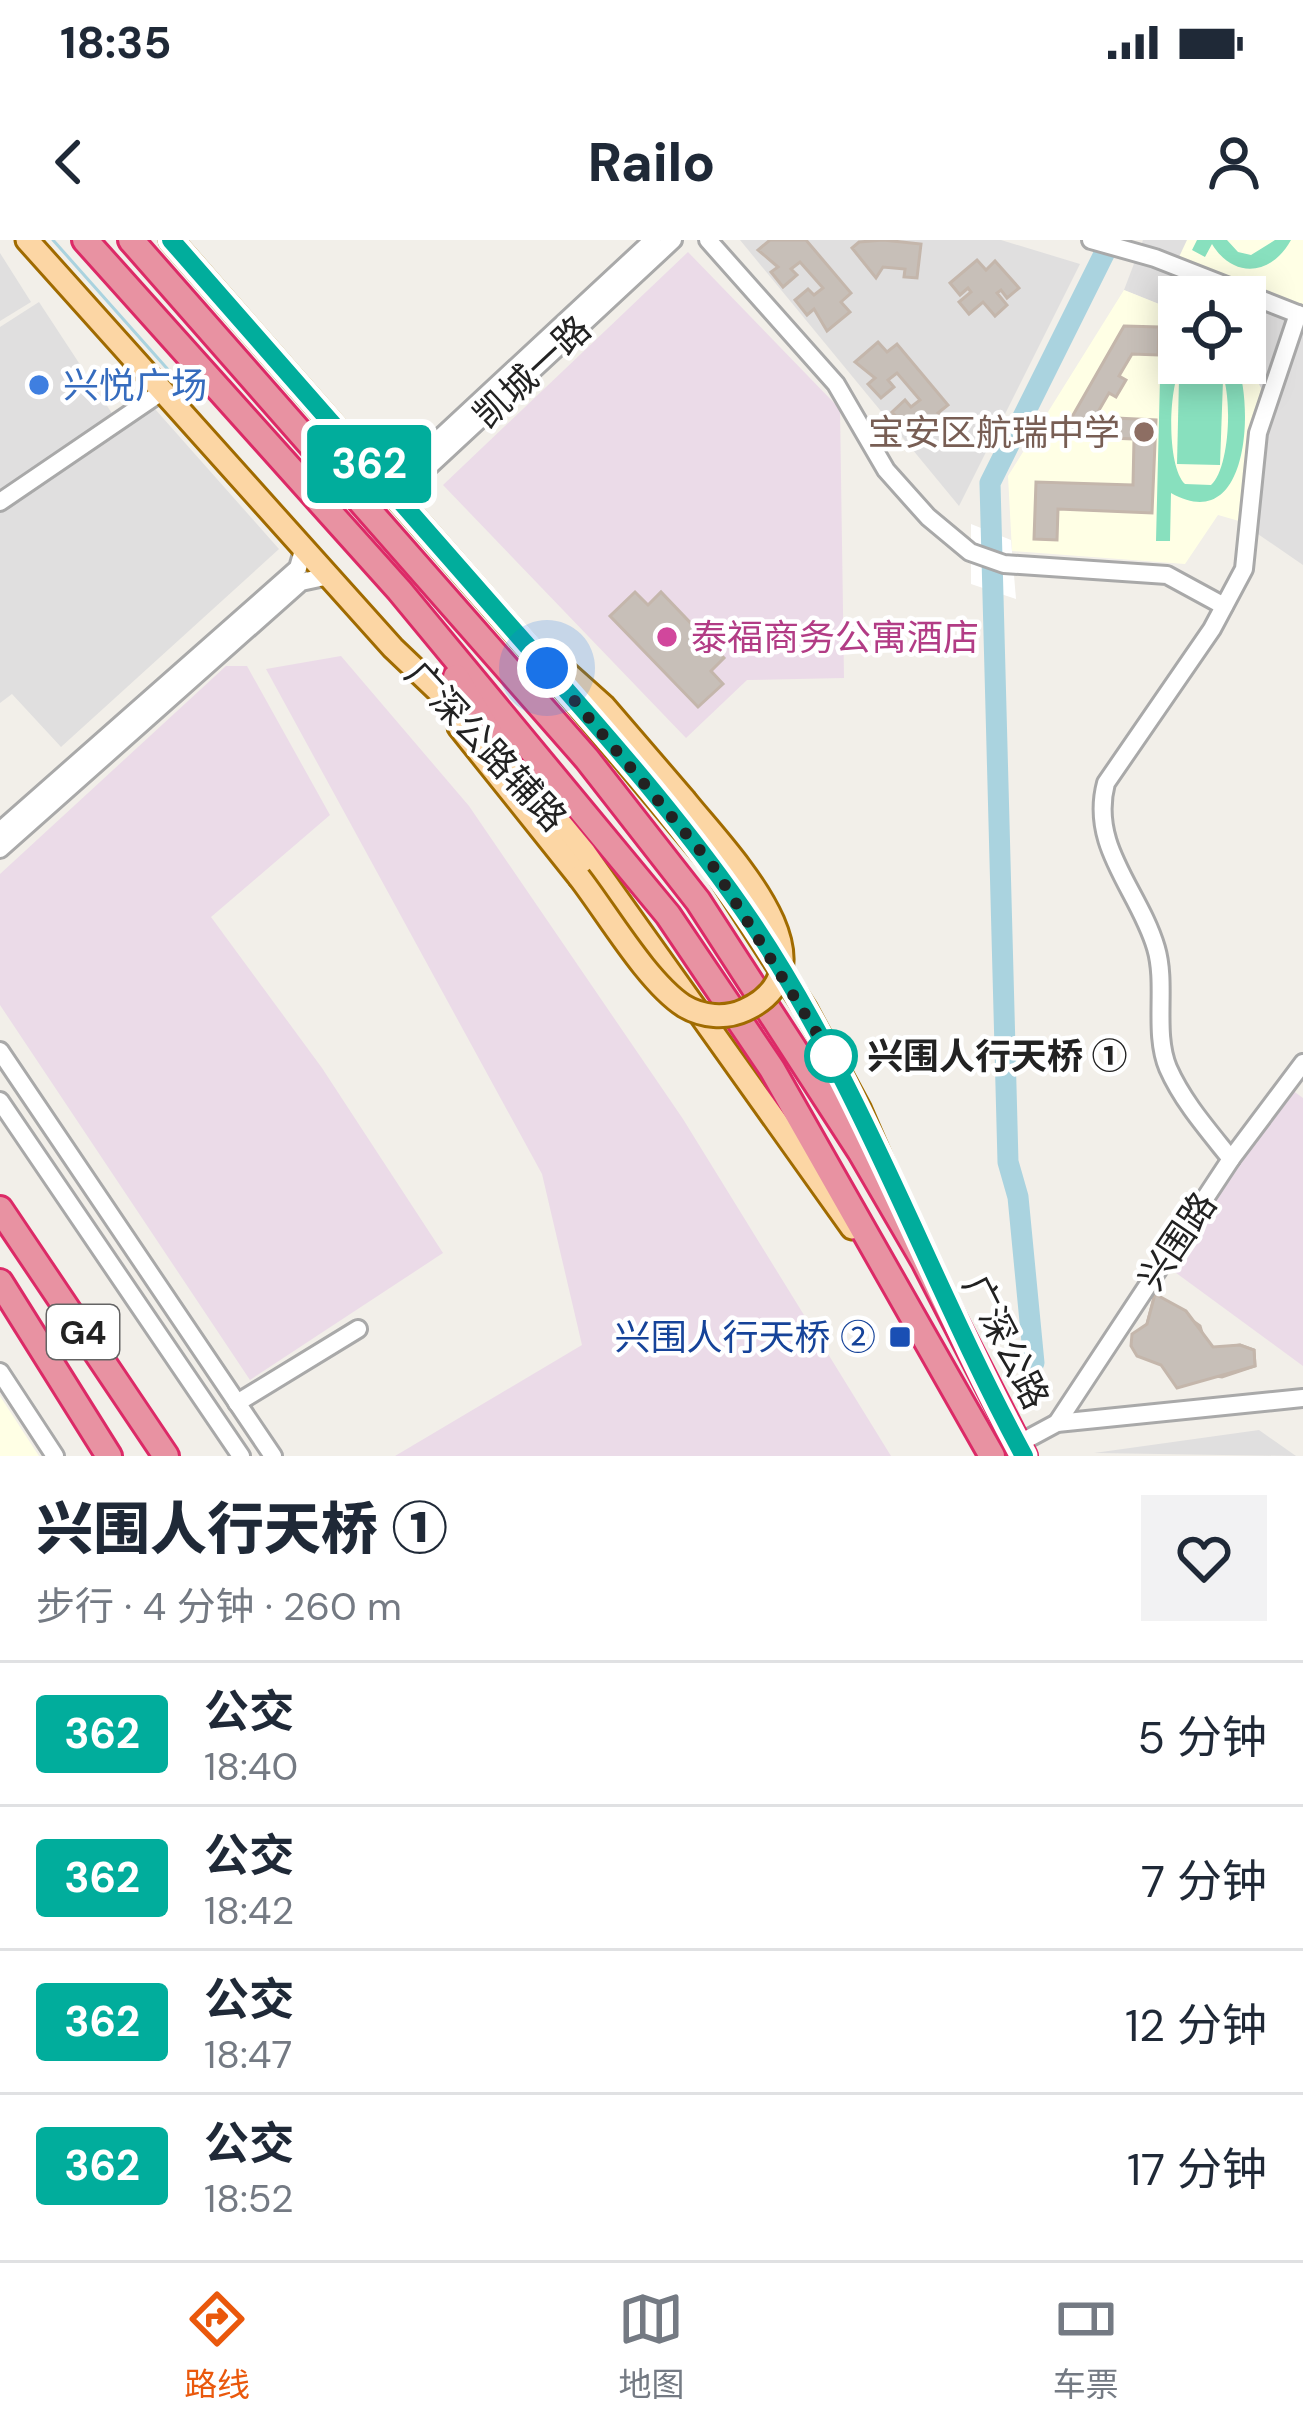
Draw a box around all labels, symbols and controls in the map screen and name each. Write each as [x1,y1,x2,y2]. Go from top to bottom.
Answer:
text: 18:35 [60,13,171,72]
text: Railo [588,127,715,198]
icon: back [36,129,102,195]
icon: person [1201,129,1267,195]
map controls [1158,276,1266,384]
button: locate [1158,276,1266,384]
street label: 凯城一路 [463,306,601,438]
place label: 兴悦广场 [63,362,207,409]
marker: 兴悦广场 [26,372,52,398]
place label: 宝安区航瑞中学 [868,409,1120,456]
marker: 宝安区航瑞中学 [1131,419,1157,445]
line badge: 362 [300,425,438,503]
text: 362 [331,436,407,491]
place label: 泰福商务公寓酒店 [691,614,979,661]
marker: 泰福商务公寓酒店 [654,624,680,650]
your location [517,638,577,698]
street label: 广深公路辅路 [395,651,577,841]
marker: 兴围人行天桥 ① [806,1031,856,1081]
place label: 兴围人行天桥 ① [867,1033,1127,1080]
street label: 兴围路 [1127,1183,1227,1299]
street label: 广深公路 [952,1267,1060,1417]
road number: G4 [47,1305,119,1359]
place label: 兴围人行天桥 ② [614,1314,876,1361]
marker: 兴围人行天桥 ② [887,1324,913,1350]
text: 兴围人行天桥 ① [36,1492,448,1567]
button: heart [1141,1495,1267,1621]
text: 步行 · 4 分钟 · 260 m [36,1581,402,1632]
text: 公交 [204,1682,294,1741]
text: 362 [64,1706,140,1761]
text: 5 分钟 [1138,1708,1267,1767]
text: 18:40 [204,1741,298,1792]
text: 公交 [204,1826,294,1885]
text: 362 [64,1850,140,1905]
text: 7 分钟 [1141,1852,1267,1911]
text: 18:42 [204,1885,294,1936]
text: 公交 [204,1970,294,2029]
text: 362 [64,1994,140,2049]
text: 12 分钟 [1125,1996,1267,2055]
text: 18:47 [204,2029,292,2080]
text: 公交 [204,2114,294,2173]
text: 362 [64,2138,140,2193]
text: 17 分钟 [1127,2140,1267,2199]
text: 18:52 [204,2173,293,2224]
tab: 路线 [184,2286,250,2406]
tab: 地图 [618,2286,684,2406]
tab: 车票 [1053,2286,1119,2406]

